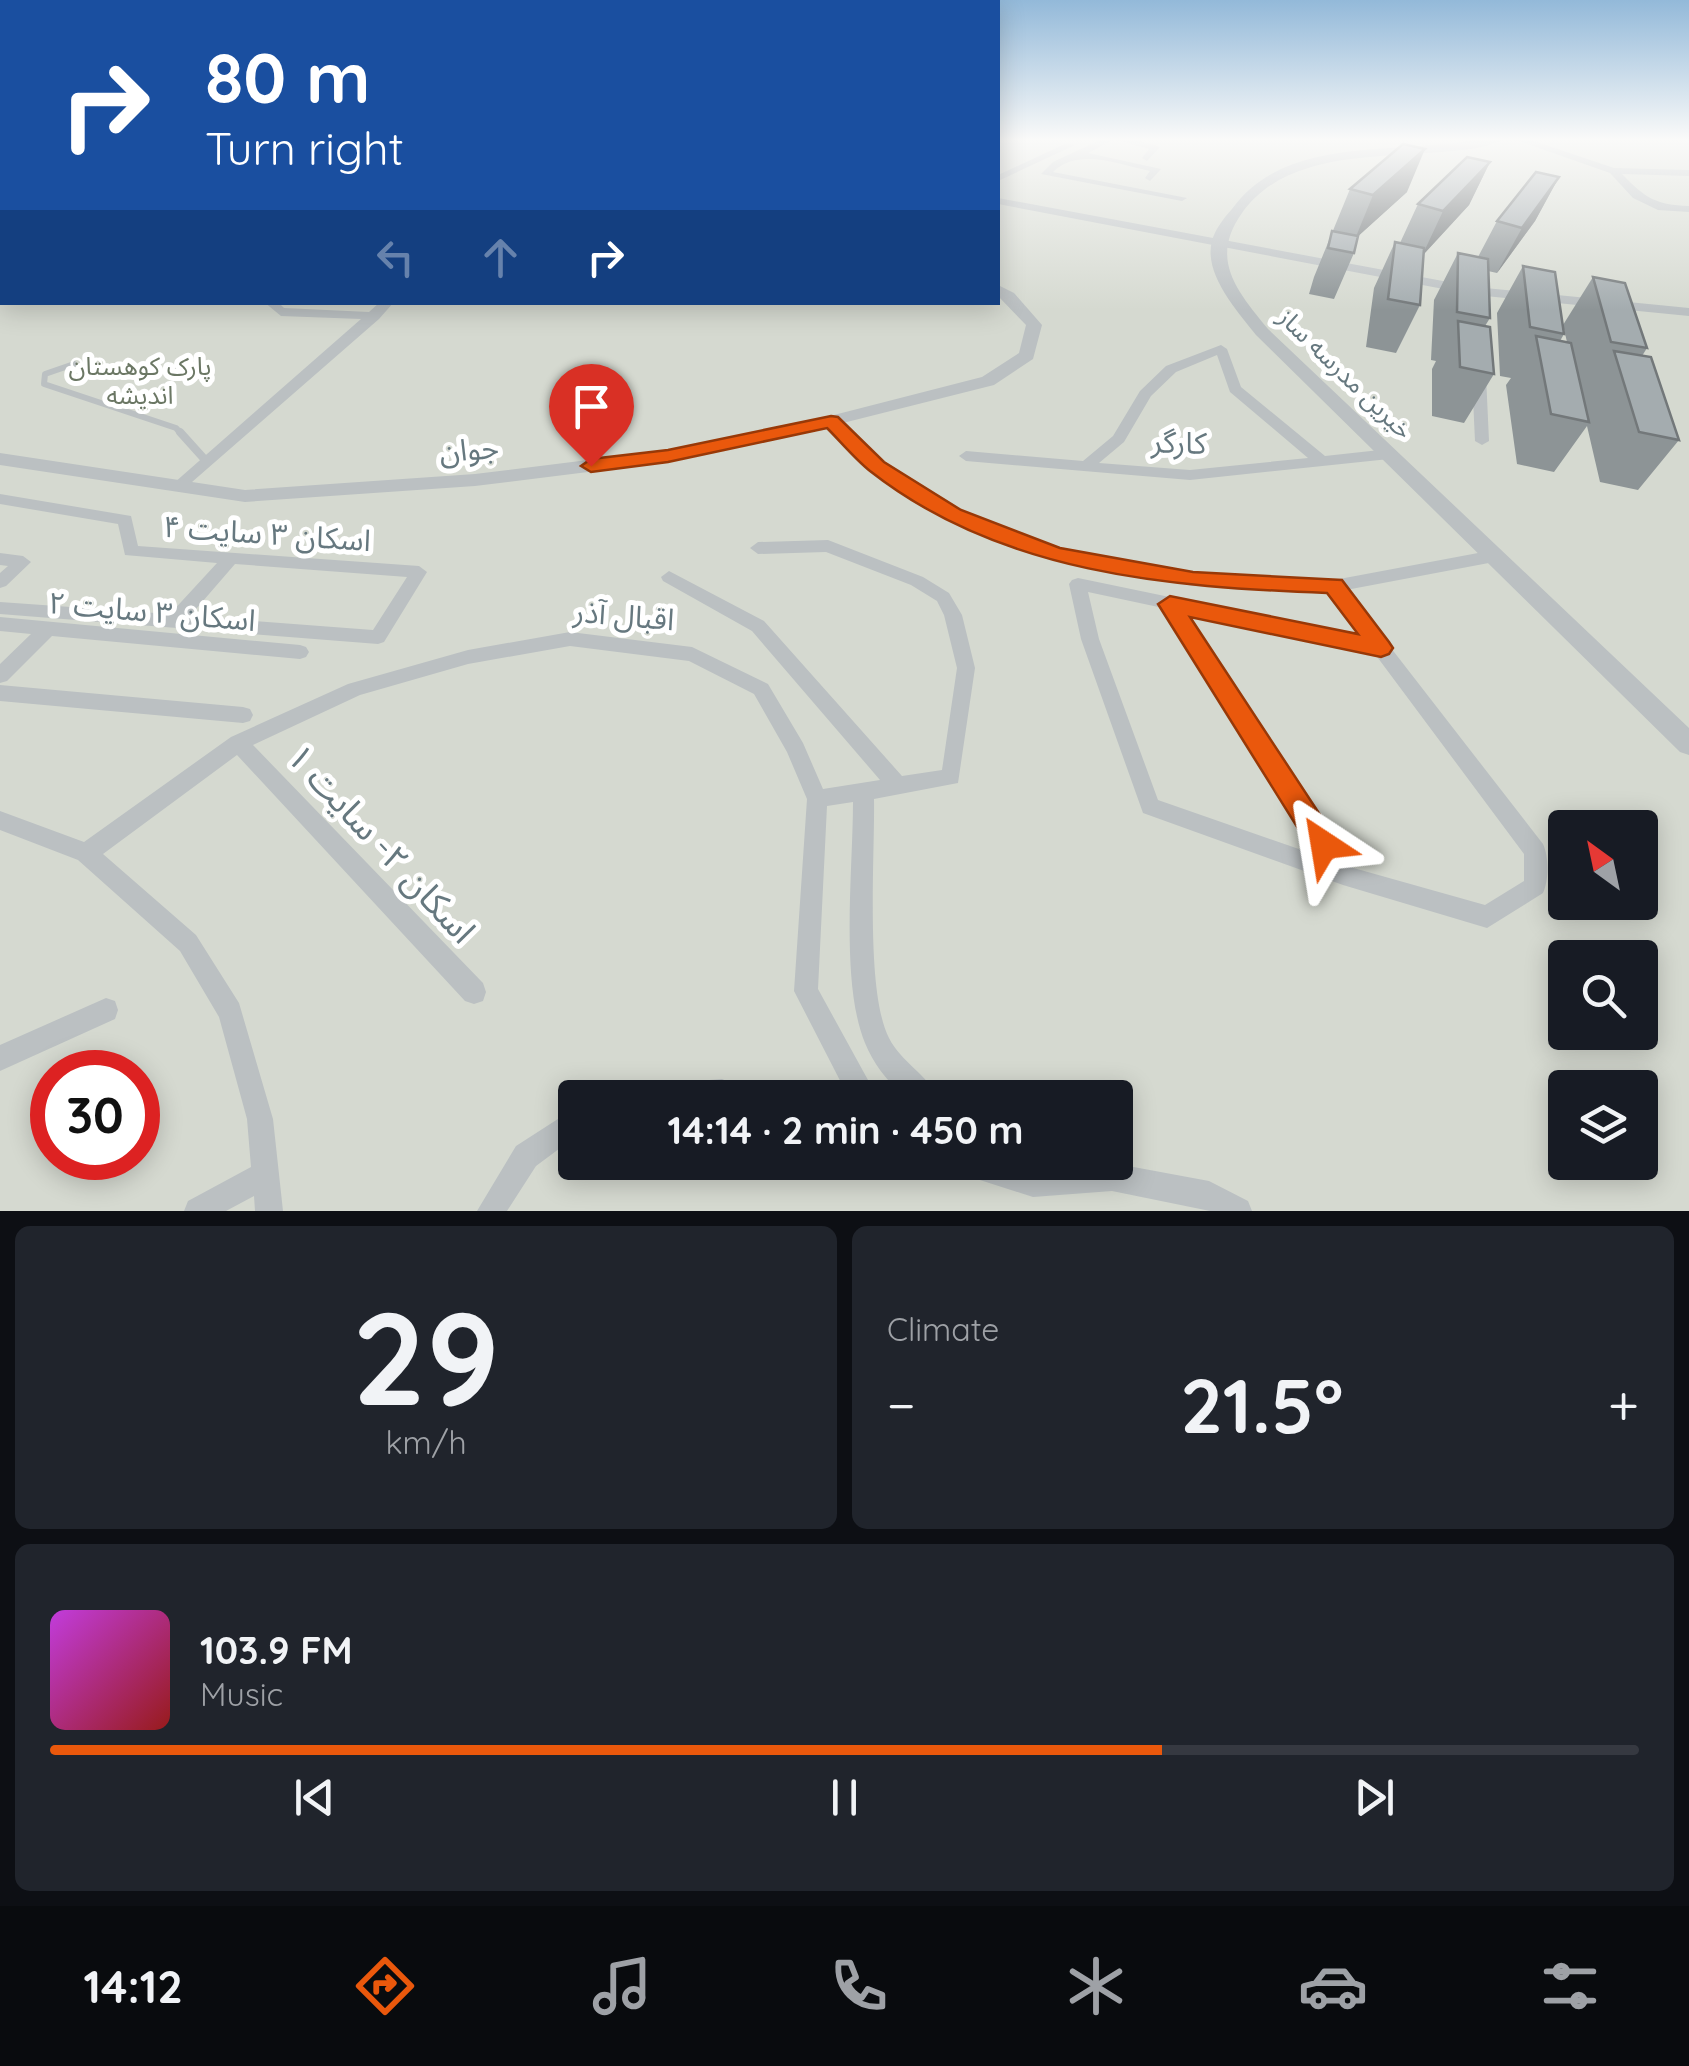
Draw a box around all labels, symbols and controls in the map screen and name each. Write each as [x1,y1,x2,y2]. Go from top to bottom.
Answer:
text: 80 m [205,33,370,121]
icon: right [40,40,170,170]
text: Turn right [205,120,404,176]
icon: left [368,230,423,285]
icon: ahead [473,230,528,285]
icon: right [578,230,633,285]
street label: خیرین مدرسه ساز [1271,300,1420,445]
park label: پارک کوهستان اندیشه [68,350,212,410]
pin [549,364,634,467]
icon: arrive [564,379,619,434]
street label: کارگر [1150,422,1208,462]
street label: جوان [438,427,500,471]
street label: اسکان ۳ سایت ۴ [162,507,372,559]
street label: اسکان ۳ سایت ۲ [47,583,257,639]
street label: اقبال آذر [571,592,676,638]
street label: اسکان ۲- سایت ۱ [278,734,486,952]
position arrow [1272,793,1376,897]
north arrow [1548,810,1658,920]
map controls [1548,810,1658,1180]
button: search [1548,940,1658,1050]
speed limit sign: 30 [30,1050,160,1180]
button: layers [1548,1070,1658,1180]
text: 14:14 · 2 min · 450 m [667,1106,1024,1154]
text: 29 [352,1275,500,1438]
text: Climate [887,1309,999,1349]
text: 21.5° [1180,1358,1343,1452]
text: − [887,1370,916,1439]
text: + [1608,1370,1639,1439]
text: km/h [385,1422,467,1462]
text: 103.9 FM [200,1626,353,1674]
text: Music [200,1674,283,1714]
icon: previous [287,1770,342,1825]
icon: pause [817,1770,872,1825]
icon: next [1347,1770,1402,1825]
icon: directions [350,1951,420,2021]
icon: music [587,1951,657,2021]
icon: phone [824,1951,894,2021]
icon: climate [1061,1951,1131,2021]
icon: car [1298,1951,1368,2021]
icon: filters [1535,1951,1605,2021]
text: 14:12 [84,1958,183,2014]

